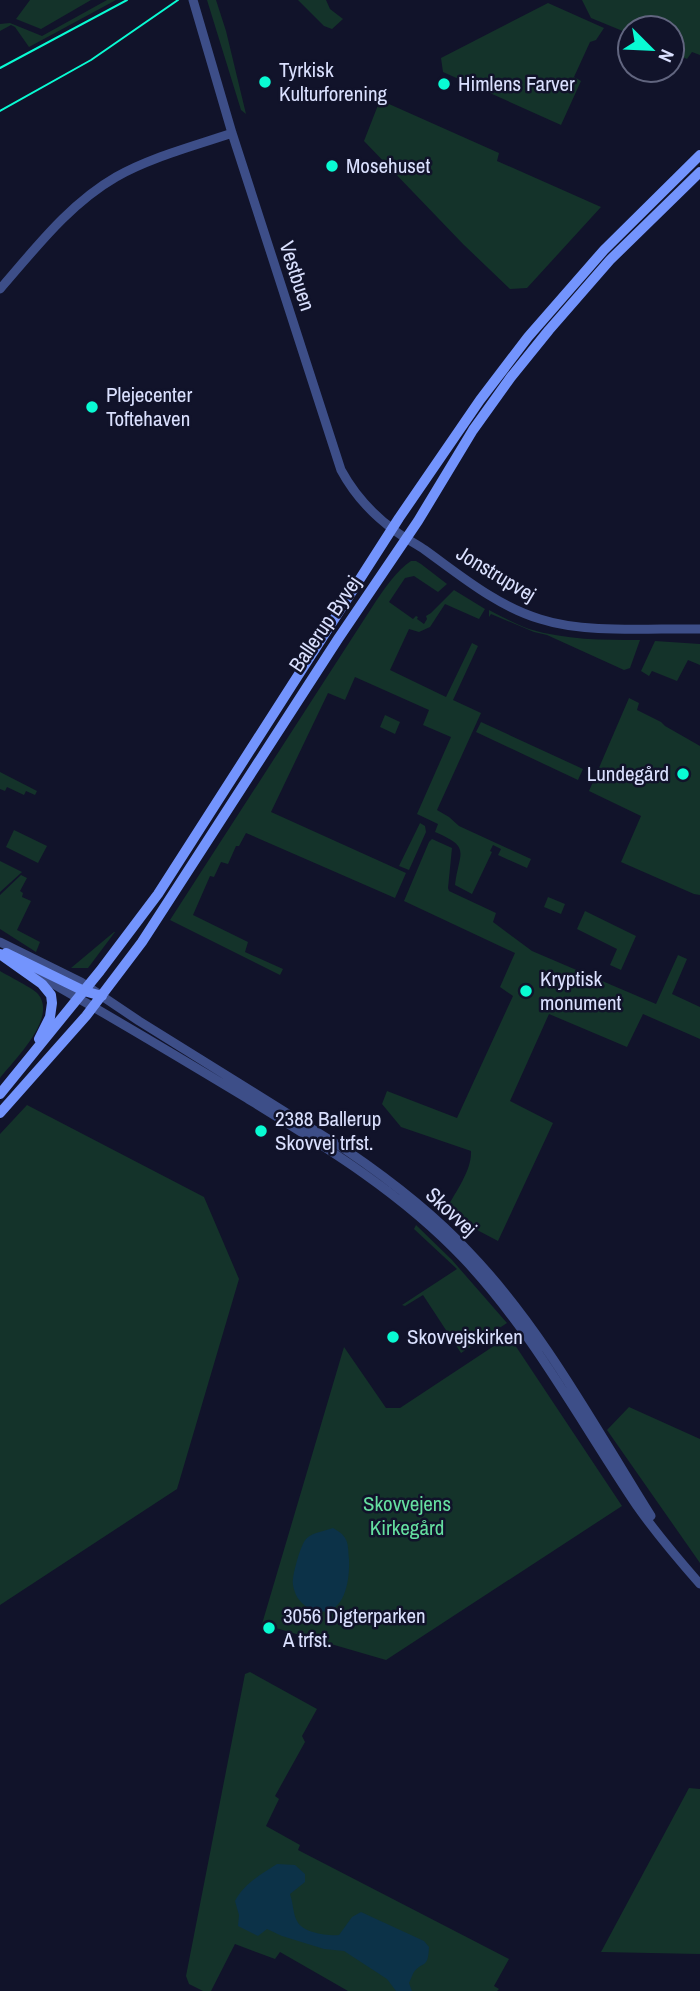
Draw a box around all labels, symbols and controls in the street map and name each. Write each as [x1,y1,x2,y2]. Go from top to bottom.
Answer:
north arrow [616,14,686,84]
text: N [652,45,681,66]
place label: Tyrkisk Kulturforening [279,55,388,108]
place label: Himlens Farver [458,69,575,98]
marker: Tyrkisk Kulturforening [257,74,273,90]
marker: Himlens Farver [436,76,452,92]
place label: Mosehuset [346,151,430,180]
marker: Mosehuset [324,158,340,174]
street label: Vestbuen [273,237,322,314]
place label: Plejecenter Toftehaven [106,380,192,433]
marker: Plejecenter Toftehaven [84,399,100,415]
street label: Jonstrupvej [451,538,541,609]
street label: Ballerup Byvej [282,570,367,677]
place label: Lundegård [587,759,669,788]
marker: Lundegård [675,766,691,782]
place label: Kryptisk monument [540,964,622,1017]
marker: Kryptisk monument [518,983,534,999]
place label: 2388 Ballerup Skovvej trfst. [275,1104,381,1157]
marker: 2388 Ballerup Skovvej trfst. [253,1123,269,1139]
street label: Skovvej [419,1180,483,1243]
place label: Skovvejskirken [407,1322,523,1351]
marker: Skovvejskirken [385,1329,401,1345]
park label: Skovvejens Kirkegård [363,1489,451,1542]
place label: 3056 Digterparken A trfst. [282,1601,426,1654]
marker: 3056 Digterparken A trfst. [261,1620,277,1636]

